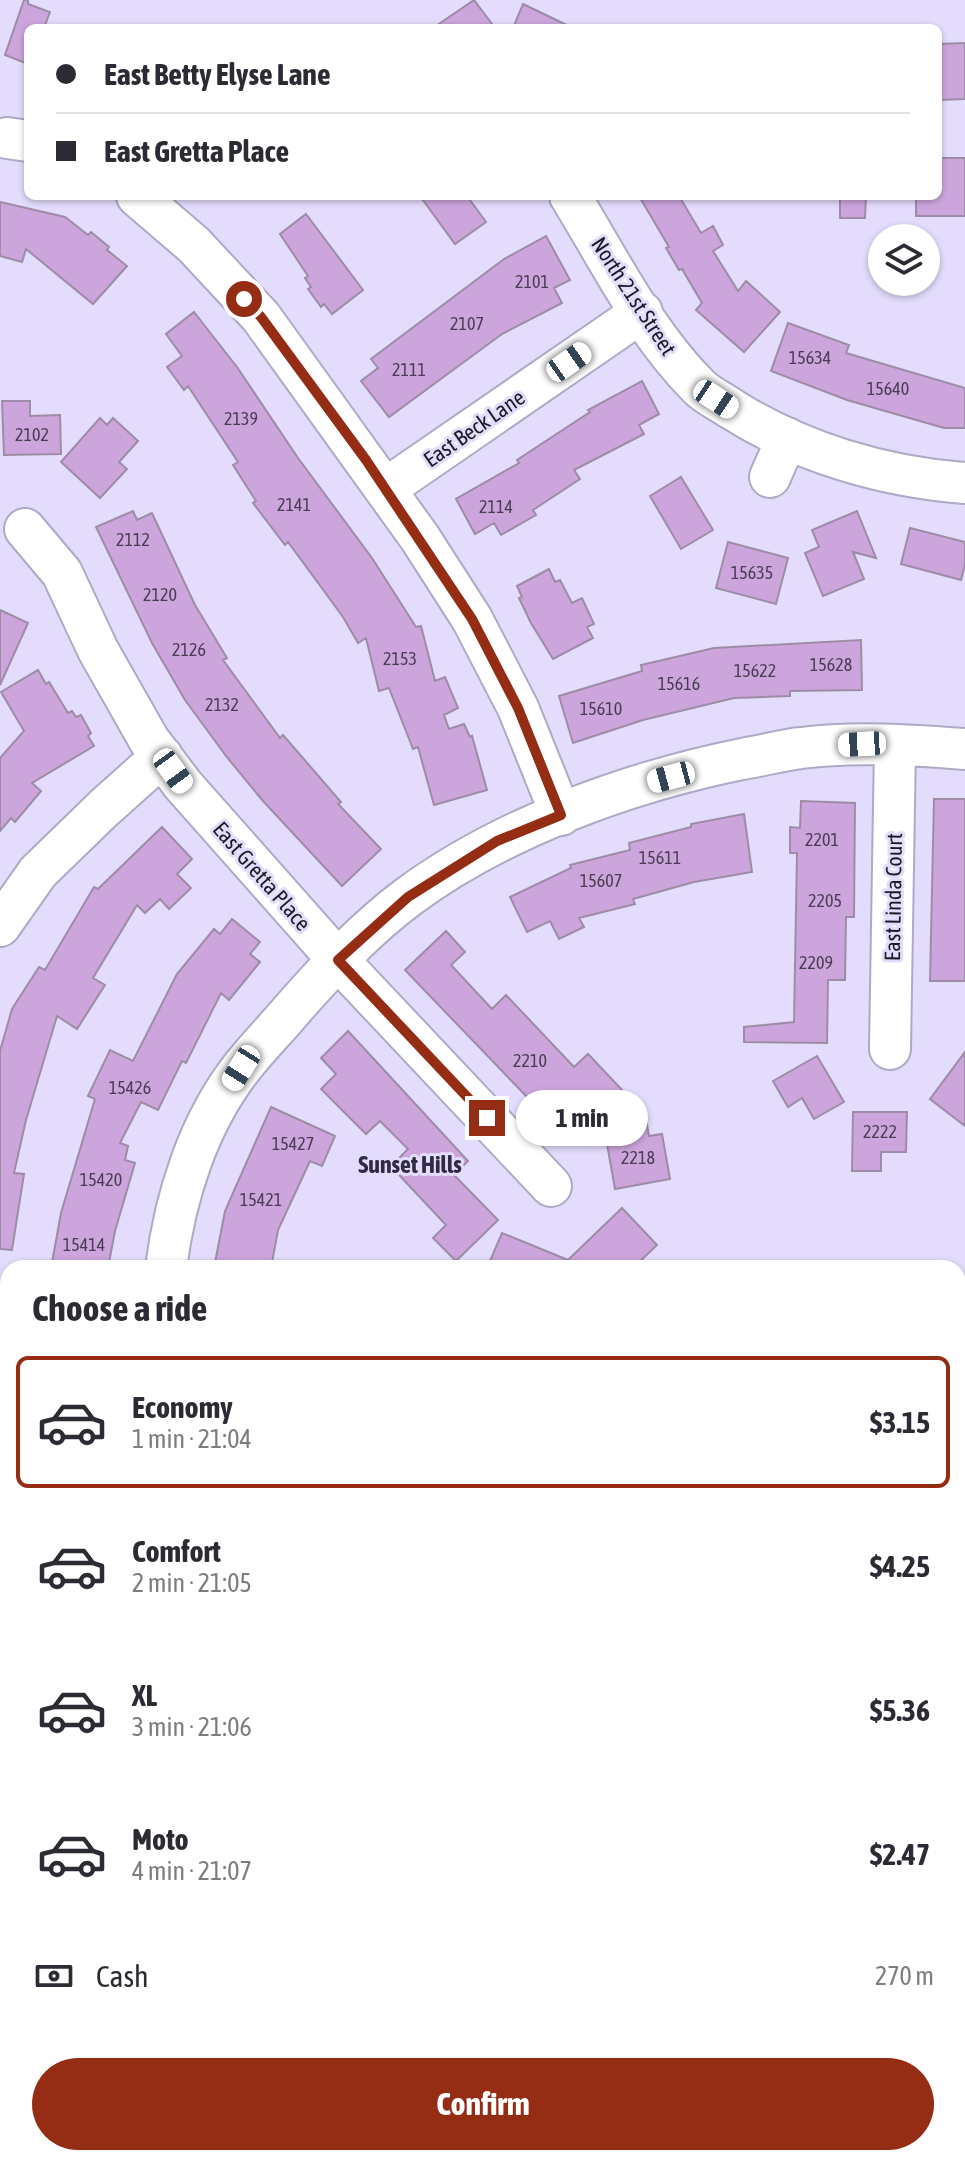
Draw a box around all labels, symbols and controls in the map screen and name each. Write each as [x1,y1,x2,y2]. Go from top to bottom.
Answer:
text: East Betty Elyse Lane [104,57,331,91]
text: East Gretta Place [104,134,289,168]
map controls [868,224,940,296]
button: layers [868,224,940,296]
street label: North 21st Street [586,232,682,360]
house number: 2101 [515,271,549,292]
route start [226,281,262,317]
house number: 2107 [450,313,484,334]
car [542,338,596,386]
house number: 15634 [789,347,831,368]
house number: 2111 [392,359,426,380]
car [689,376,743,422]
house number: 15640 [867,378,909,399]
street label: East Beck Lane [419,384,529,472]
house number: 2139 [224,408,258,429]
house number: 2102 [15,424,49,445]
house number: 2141 [277,494,311,515]
house number: 2114 [479,496,513,517]
house number: 2112 [116,529,150,550]
house number: 15635 [731,562,773,583]
house number: 2120 [143,584,177,605]
house number: 2126 [172,639,206,660]
house number: 2153 [383,648,417,669]
house number: 15628 [810,654,852,675]
house number: 15622 [734,660,776,681]
house number: 15616 [658,673,700,694]
house number: 2132 [205,694,239,715]
house number: 15610 [580,698,622,719]
car [837,731,887,757]
car [149,745,197,797]
car [645,759,697,795]
street label: East Gretta Place [208,816,316,936]
house number: 2201 [805,829,839,850]
street label: East Linda Court [879,833,907,961]
house number: 15611 [639,847,681,868]
house number: 15607 [580,870,622,891]
house number: 2205 [808,890,842,911]
house number: 2209 [799,952,833,973]
car [218,1041,264,1095]
house number: 2210 [513,1050,547,1071]
house number: 15426 [109,1077,151,1098]
callout: 1 min [515,1090,647,1146]
route end [469,1100,505,1136]
text: 1 min [555,1103,609,1133]
house number: 2222 [863,1121,897,1142]
house number: 15427 [272,1133,314,1154]
house number: 2218 [621,1147,655,1168]
district label: Sunset Hills [358,1151,462,1178]
house number: 15420 [80,1169,122,1190]
house number: 15421 [240,1189,282,1210]
house number: 15414 [63,1234,105,1255]
text: Choose a ride [32,1287,207,1329]
icon: car [36,1386,108,1458]
text: Economy [132,1390,233,1424]
text: $3.15 [870,1405,930,1439]
text: 1 min · 21:04 [132,1424,252,1454]
icon: car [36,1530,108,1602]
text: Comfort [132,1534,221,1568]
text: $4.25 [870,1549,930,1583]
text: 2 min · 21:05 [132,1568,252,1598]
icon: car [36,1674,108,1746]
text: XL [132,1678,157,1712]
text: $5.36 [870,1693,930,1727]
text: 3 min · 21:06 [132,1712,252,1742]
icon: car [36,1818,108,1890]
text: Moto [132,1822,189,1856]
text: $2.47 [870,1837,930,1871]
text: 4 min · 21:07 [132,1856,252,1886]
icon: cash [32,1954,76,1998]
text: Cash [96,1959,149,1993]
text: 270 m [875,1961,934,1991]
button: Confirm [32,2058,934,2150]

